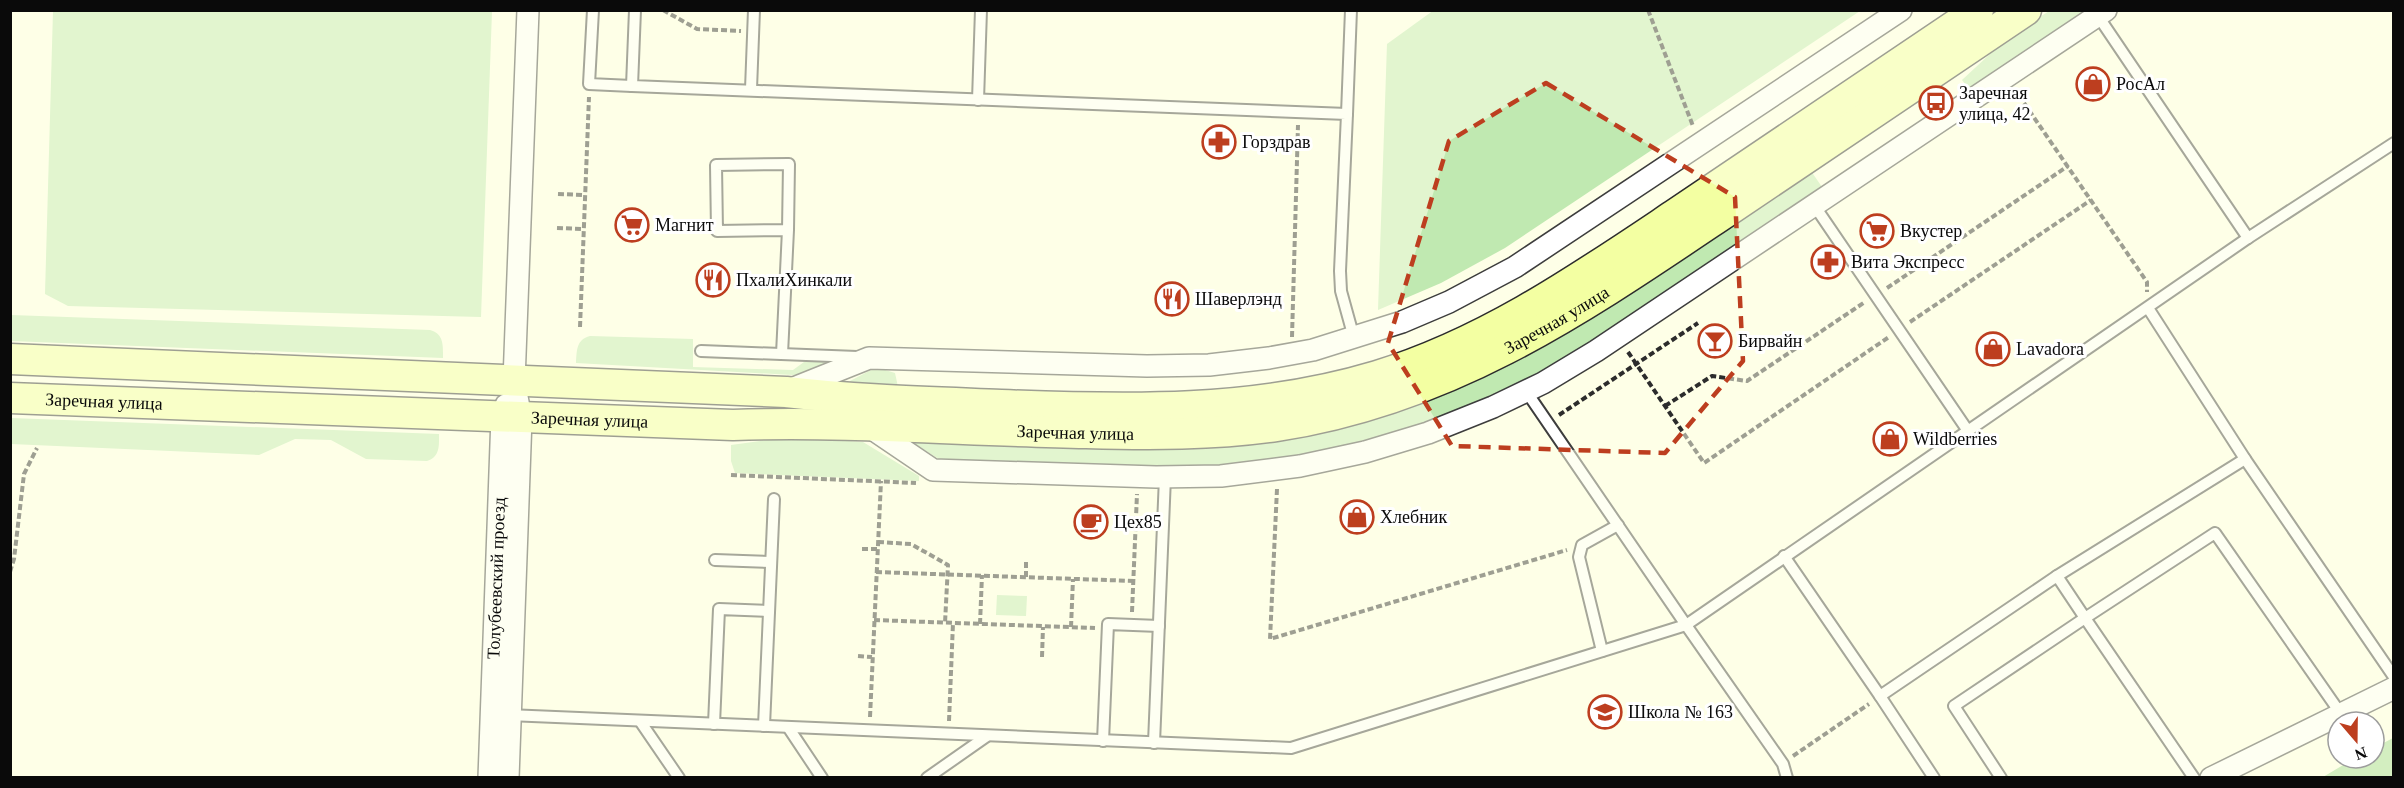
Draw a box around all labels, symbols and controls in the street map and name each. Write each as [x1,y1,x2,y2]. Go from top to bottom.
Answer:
shop icon: РосАл [2075,66,2111,102]
place label: РосАл [2116,74,2165,94]
place label: Заречная улица, 42 [1959,83,2030,124]
bus stop icon: Заречная улица, 42 [1918,85,1954,121]
pharmacy icon: Горздрав [1201,124,1237,160]
place label: Горздрав [1242,132,1310,152]
supermarket icon: Магнит [614,207,650,243]
supermarket icon: Вкустер [1859,213,1895,249]
place label: Магнит [655,215,714,235]
place label: Вкустер [1900,221,1962,241]
pharmacy icon: Вита Экспресс [1810,244,1846,280]
place label: Вита Экспресс [1851,252,1964,272]
restaurant icon: ПхалиХинкали [695,262,731,298]
place label: ПхалиХинкали [736,270,852,290]
restaurant icon: Шаверлэнд [1154,281,1190,317]
street label: Заречная улица [1501,282,1613,358]
place label: Шаверлэнд [1195,289,1282,309]
bar icon: Бирвайн [1697,323,1733,359]
place label: Бирвайн [1738,331,1803,351]
shop icon: Lavadora [1975,331,2011,367]
place label: Lavadora [2016,339,2084,359]
street label: Заречная улица [45,389,163,414]
street label: Заречная улица [530,407,649,432]
street label: Заречная улица [1016,421,1134,444]
shop icon: Wildberries [1872,421,1908,457]
place label: Wildberries [1913,429,1997,449]
street label: Толубеевский проезд [483,497,509,659]
shop icon: Хлебник [1339,499,1375,535]
cafe icon: Цех85 [1073,504,1109,540]
place label: Хлебник [1380,507,1447,527]
place label: Цех85 [1114,512,1162,532]
school or university icon: Школа № 163 [1587,694,1623,730]
place label: Школа № 163 [1628,702,1733,722]
north arrow [2326,710,2386,770]
text: N [2352,744,2369,764]

